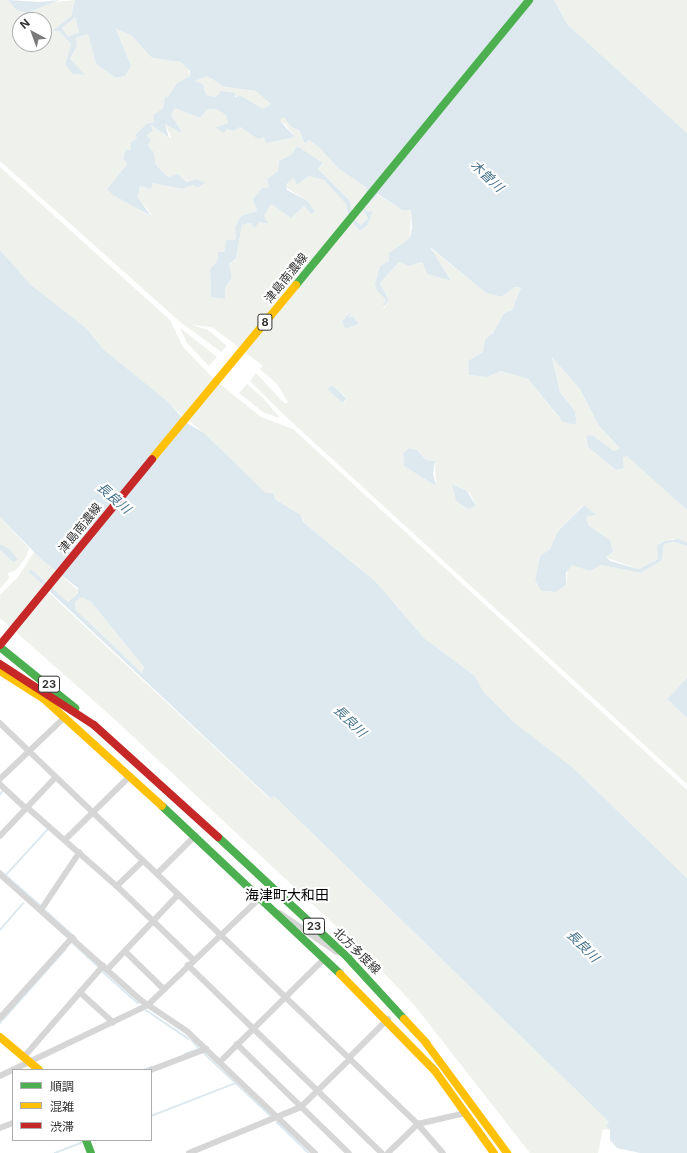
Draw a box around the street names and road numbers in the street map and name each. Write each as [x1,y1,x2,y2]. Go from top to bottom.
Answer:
street label: 津島南濃線 [262,250,310,306]
road number: 8 [257,313,273,331]
street label: 津島南濃線 [56,500,104,556]
road number: 23 [37,675,61,693]
road number: 23 [302,917,326,935]
street label: 北方多度線 [330,925,384,977]

